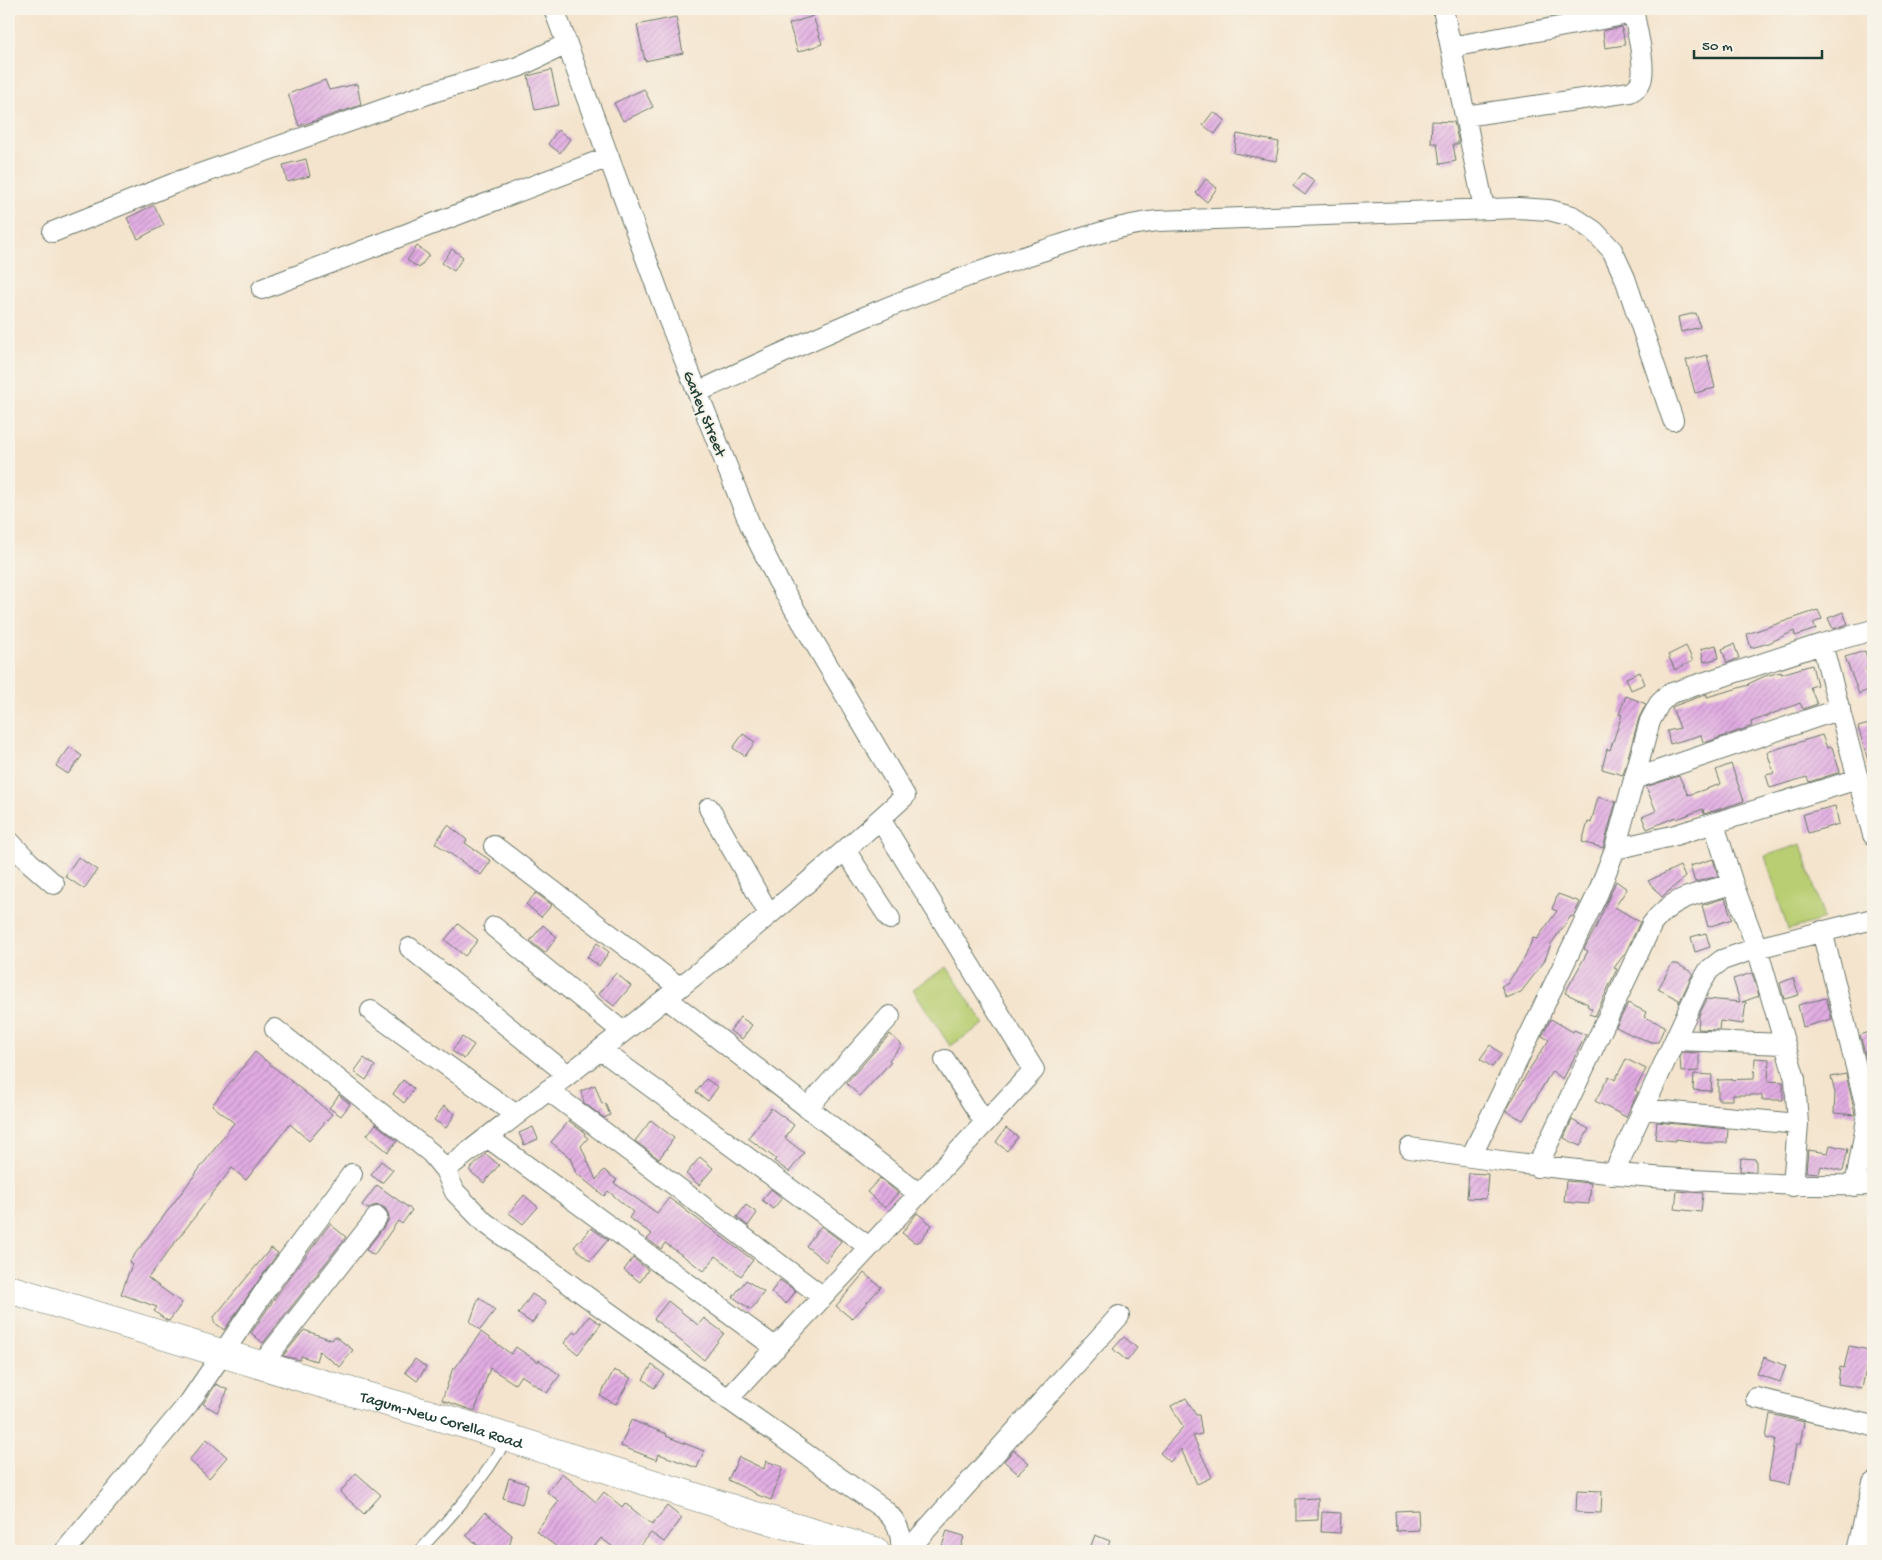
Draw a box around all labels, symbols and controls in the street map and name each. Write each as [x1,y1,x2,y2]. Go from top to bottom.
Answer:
scale bar [1694,28,1822,60]
text: 50 m [1702,38,1733,56]
street label: Garley Street [677,369,729,461]
street label: Tagum-New Corella Road [357,1389,526,1455]

